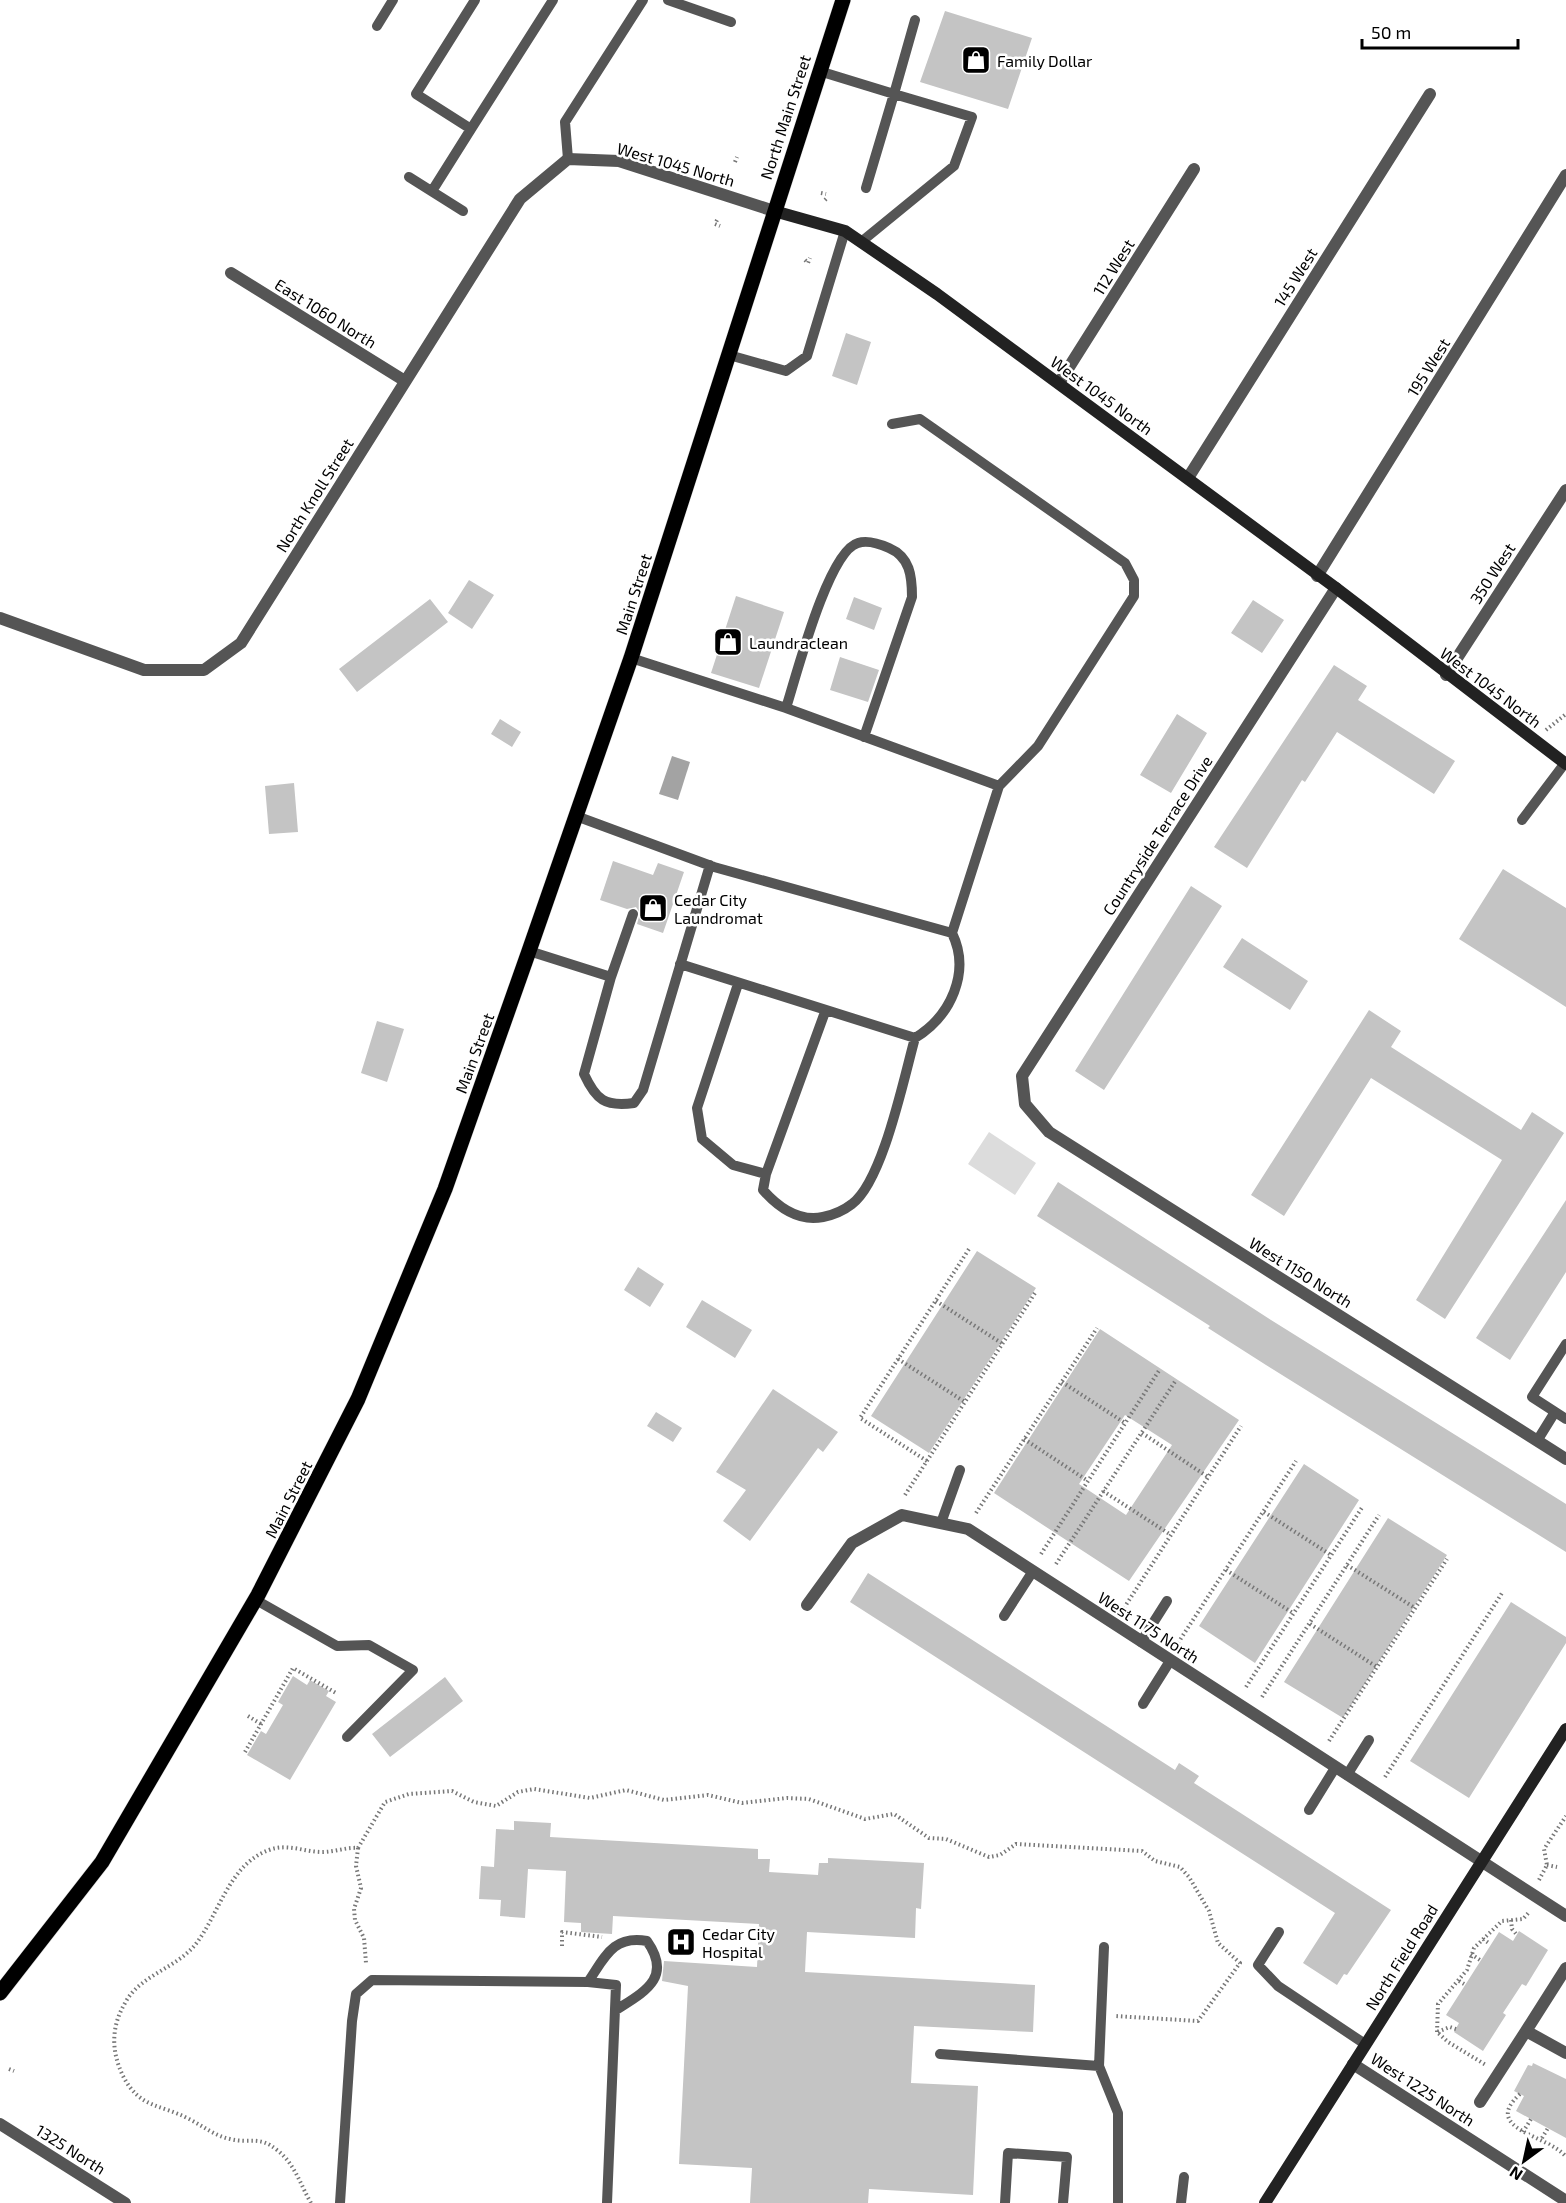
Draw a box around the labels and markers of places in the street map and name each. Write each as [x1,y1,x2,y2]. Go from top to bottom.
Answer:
shop icon: Family Dollar [960,44,992,76]
place label: Family Dollar [997,51,1093,70]
shop icon: Laundraclean [712,626,744,658]
place label: Laundraclean [749,633,848,652]
place label: Cedar City Laundromat [674,890,763,927]
shop icon: Cedar City Laundromat [637,892,669,924]
place label: Cedar City Hospital [702,1924,775,1961]
hospital icon: Cedar City Hospital [665,1926,697,1958]

